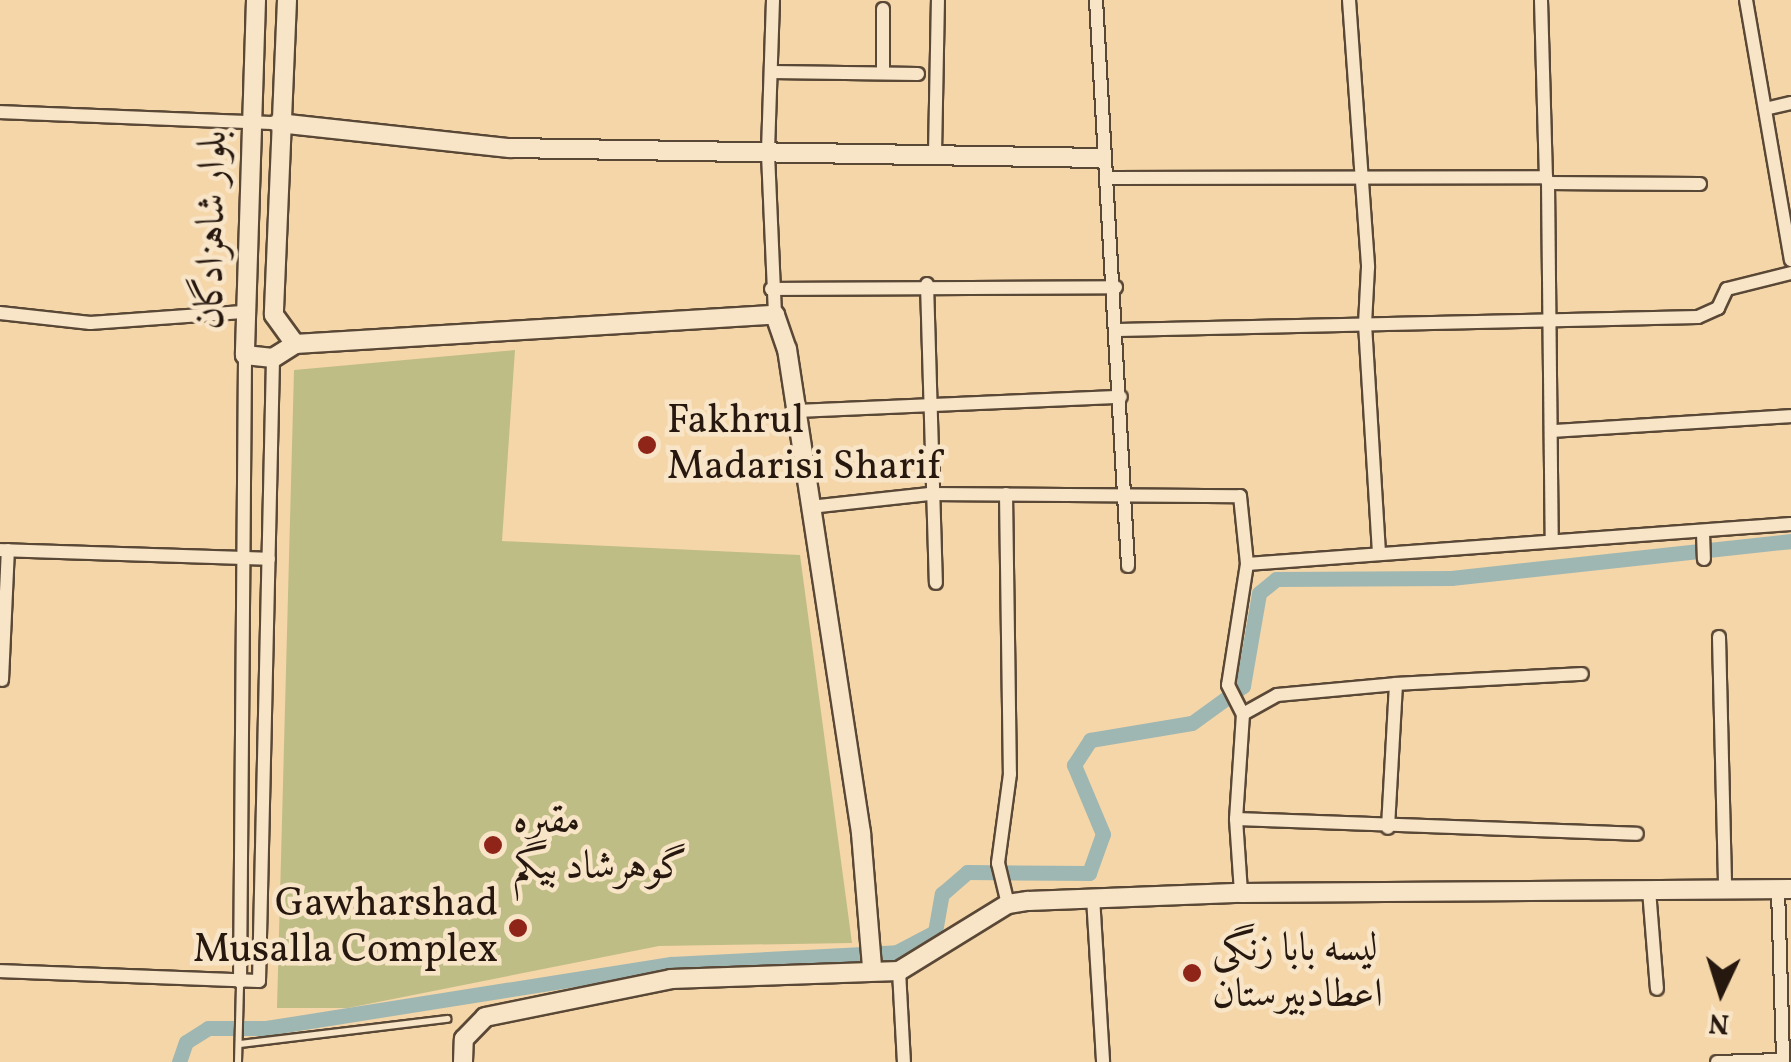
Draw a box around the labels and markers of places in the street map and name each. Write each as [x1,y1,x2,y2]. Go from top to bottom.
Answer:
place label: Fakhrul Madarisi Sharif [667,398,941,492]
marker: Fakhrul Madarisi Sharif [636,434,658,456]
place label: مقبره گوهرشاد بیگم [513,798,687,892]
marker: مقبره گوهرشاد بیگم [482,834,504,856]
place label: Gawharshad Musalla Complex [193,881,498,975]
marker: Gawharshad Musalla Complex [507,917,529,939]
place label: لیسه بابا زنگی اعطادبیرستان [1212,926,1383,1020]
marker: لیسه بابا زنگی اعطادبیرستان [1181,962,1203,984]

